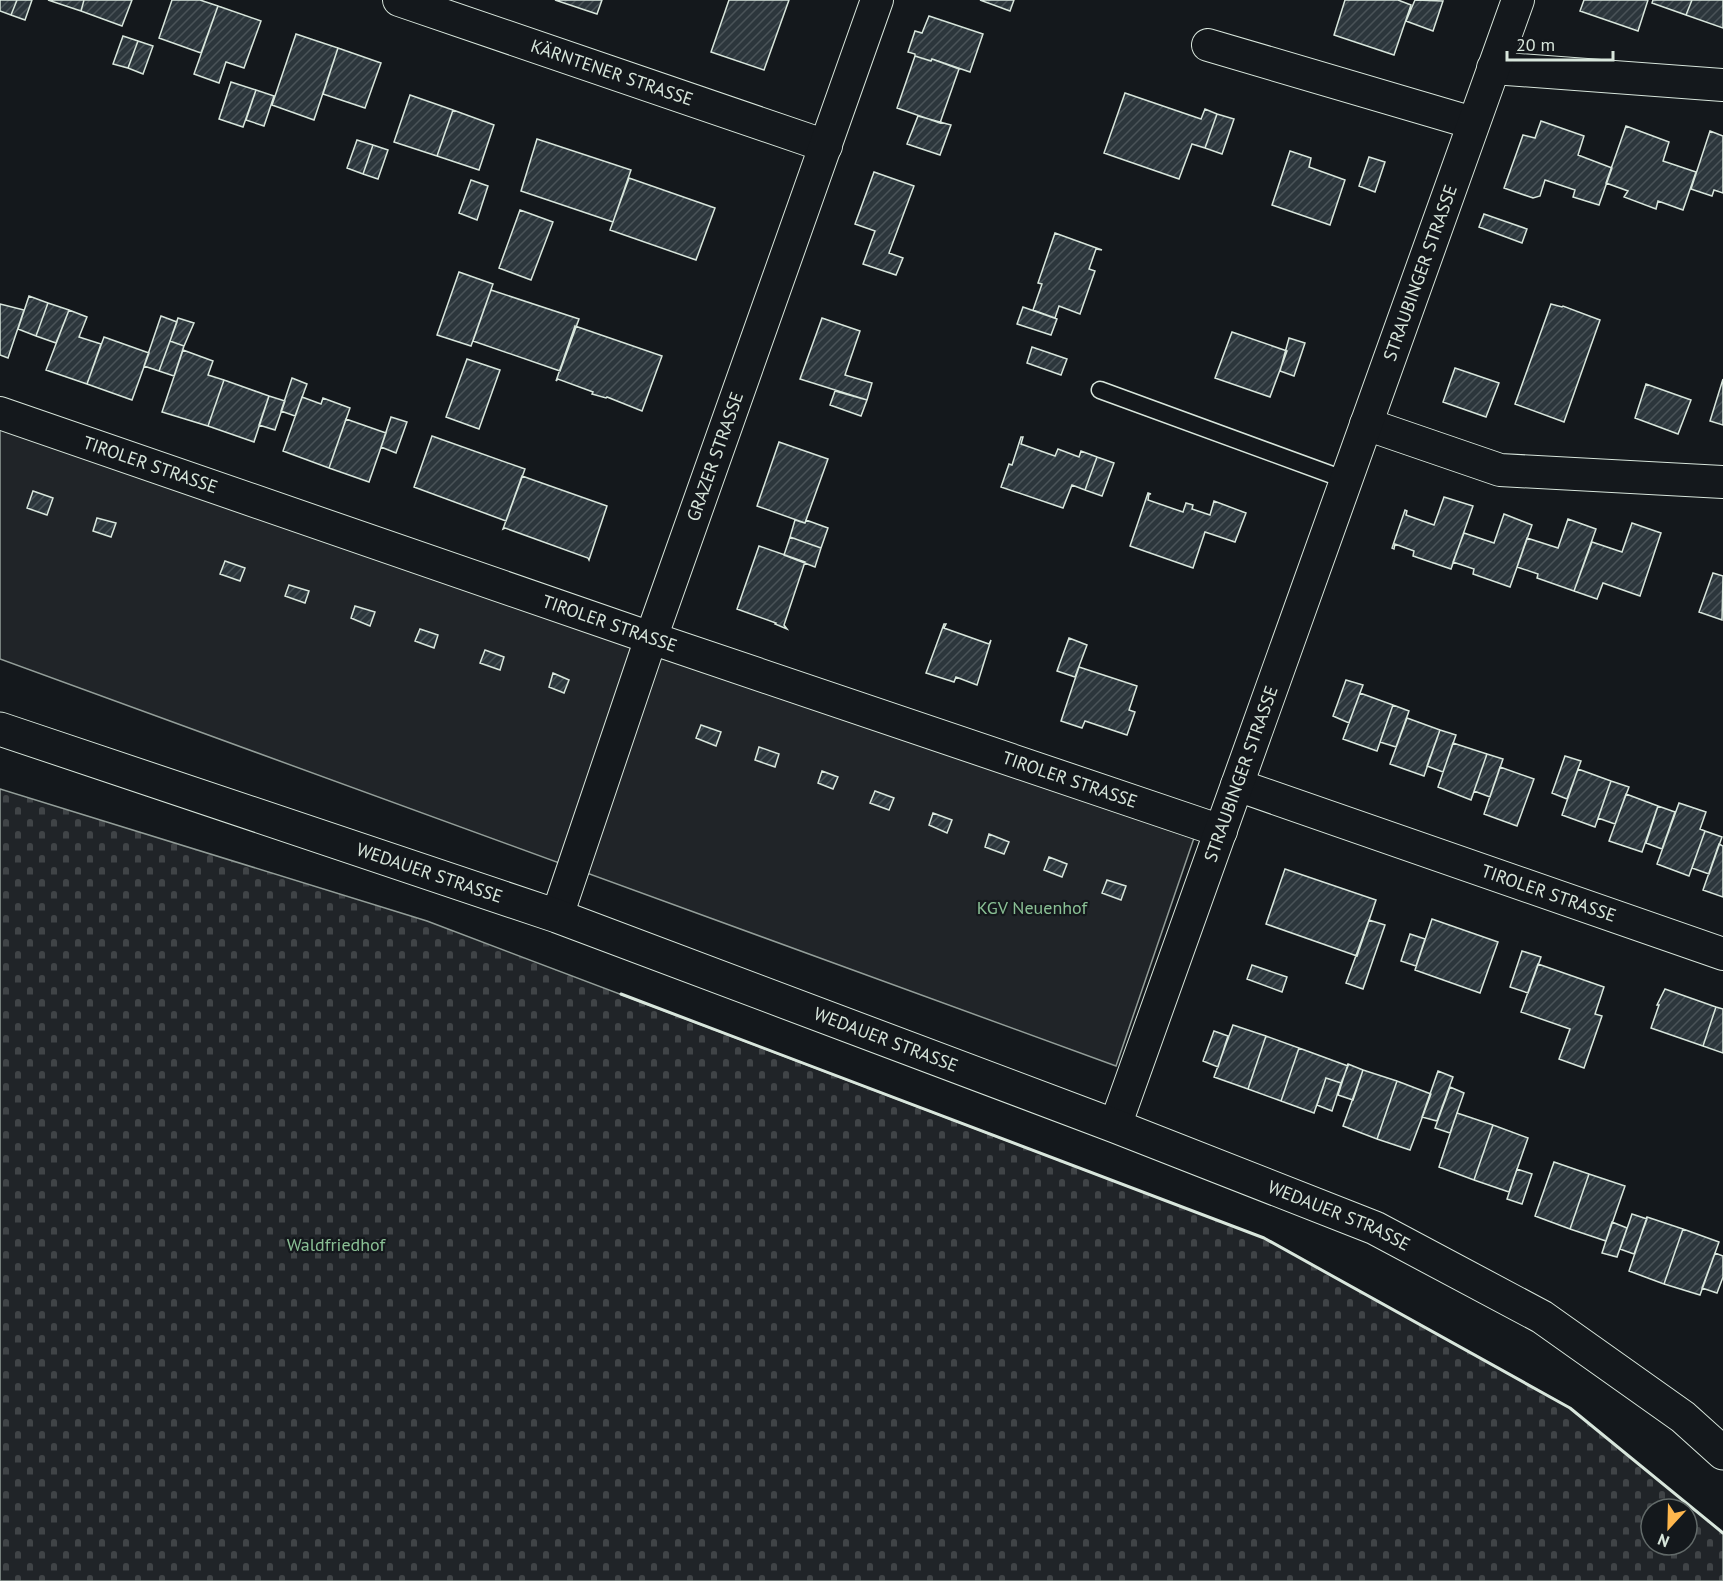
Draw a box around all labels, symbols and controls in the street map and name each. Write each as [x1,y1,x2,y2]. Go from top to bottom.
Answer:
scale bar [1507,24,1614,62]
text: 20 m [1516,33,1555,56]
street label: KÄRNTENER STRASSE [528,34,696,111]
street label: STRAUBINGER STRASSE [1378,182,1462,364]
street label: GRAZER STRASSE [681,389,748,524]
street label: TIROLER STRASSE [80,431,221,498]
street label: TIROLER STRASSE [539,589,680,657]
street label: STRAUBINGER STRASSE [1199,683,1283,865]
street label: TIROLER STRASSE [999,746,1141,813]
street label: WEDAUER STRASSE [354,838,506,908]
street label: TIROLER STRASSE [1478,859,1619,927]
park label: KGV Neuenhof [977,896,1089,919]
street label: WEDAUER STRASSE [811,1002,962,1077]
street label: WEDAUER STRASSE [1265,1175,1414,1256]
park label: Waldfriedhof [287,1233,387,1256]
north arrow [1639,1497,1699,1557]
text: N [1655,1530,1672,1552]

